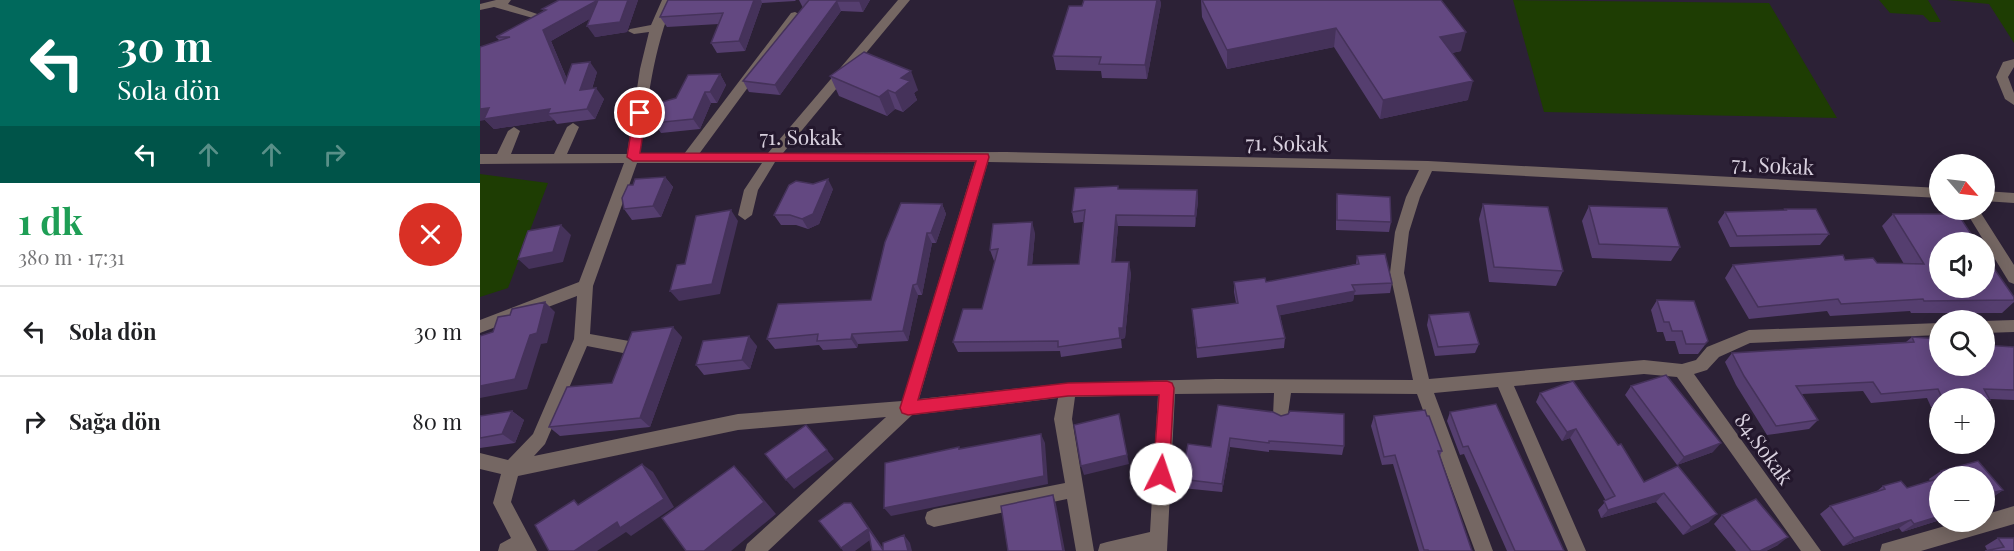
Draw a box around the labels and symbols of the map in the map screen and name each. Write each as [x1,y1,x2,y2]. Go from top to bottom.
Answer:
pin [614,87,665,138]
street label: 71. Sokak [760,122,843,150]
street label: 71. Sokak [1245,127,1329,157]
street label: 71. Sokak [1731,148,1816,180]
north arrow [1929,154,1995,220]
street label: 84.Sokak [1729,406,1801,490]
position arrow [1129,442,1193,506]

